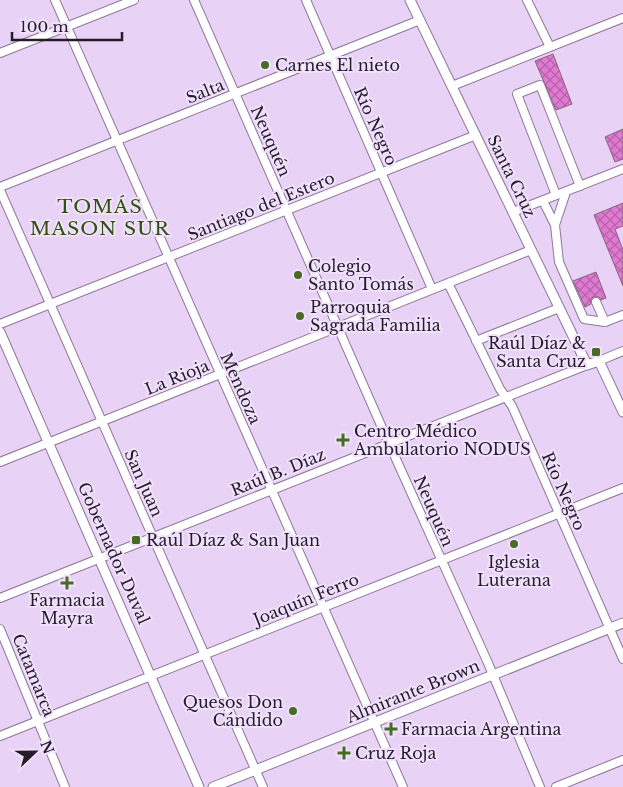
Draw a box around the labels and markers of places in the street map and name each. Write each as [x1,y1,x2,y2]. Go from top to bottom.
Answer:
place label: Carnes El nieto [275,55,400,75]
marker: Carnes El nieto [259,59,271,71]
place label: Colegio Santo Tomás [308,256,414,294]
marker: Colegio Santo Tomás [292,269,304,281]
place label: Parroquia Sagrada Familia [310,297,441,335]
marker: Parroquia Sagrada Familia [294,310,306,322]
place label: Raúl Díaz & Santa Cruz [488,333,586,371]
marker: Raúl Díaz & Santa Cruz [590,346,602,358]
place label: Centro Médico Ambulatorio NODUS [353,421,531,459]
marker: Centro Médico Ambulatorio NODUS [336,433,350,447]
place label: Raúl Díaz & San Juan [146,530,320,550]
marker: Raúl Díaz & San Juan [130,534,142,546]
marker: Iglesia Luterana [508,538,520,550]
place label: Iglesia Luterana [477,552,551,590]
marker: Farmacia Mayra [61,577,73,589]
place label: Farmacia Mayra [29,590,105,628]
place label: Quesos Don Cándido [183,692,283,730]
marker: Quesos Don Cándido [287,705,299,717]
place label: Farmacia Argentina [401,719,562,739]
marker: Farmacia Argentina [385,723,397,735]
place label: Cruz Roja [355,743,436,763]
marker: Cruz Roja [337,746,351,760]

